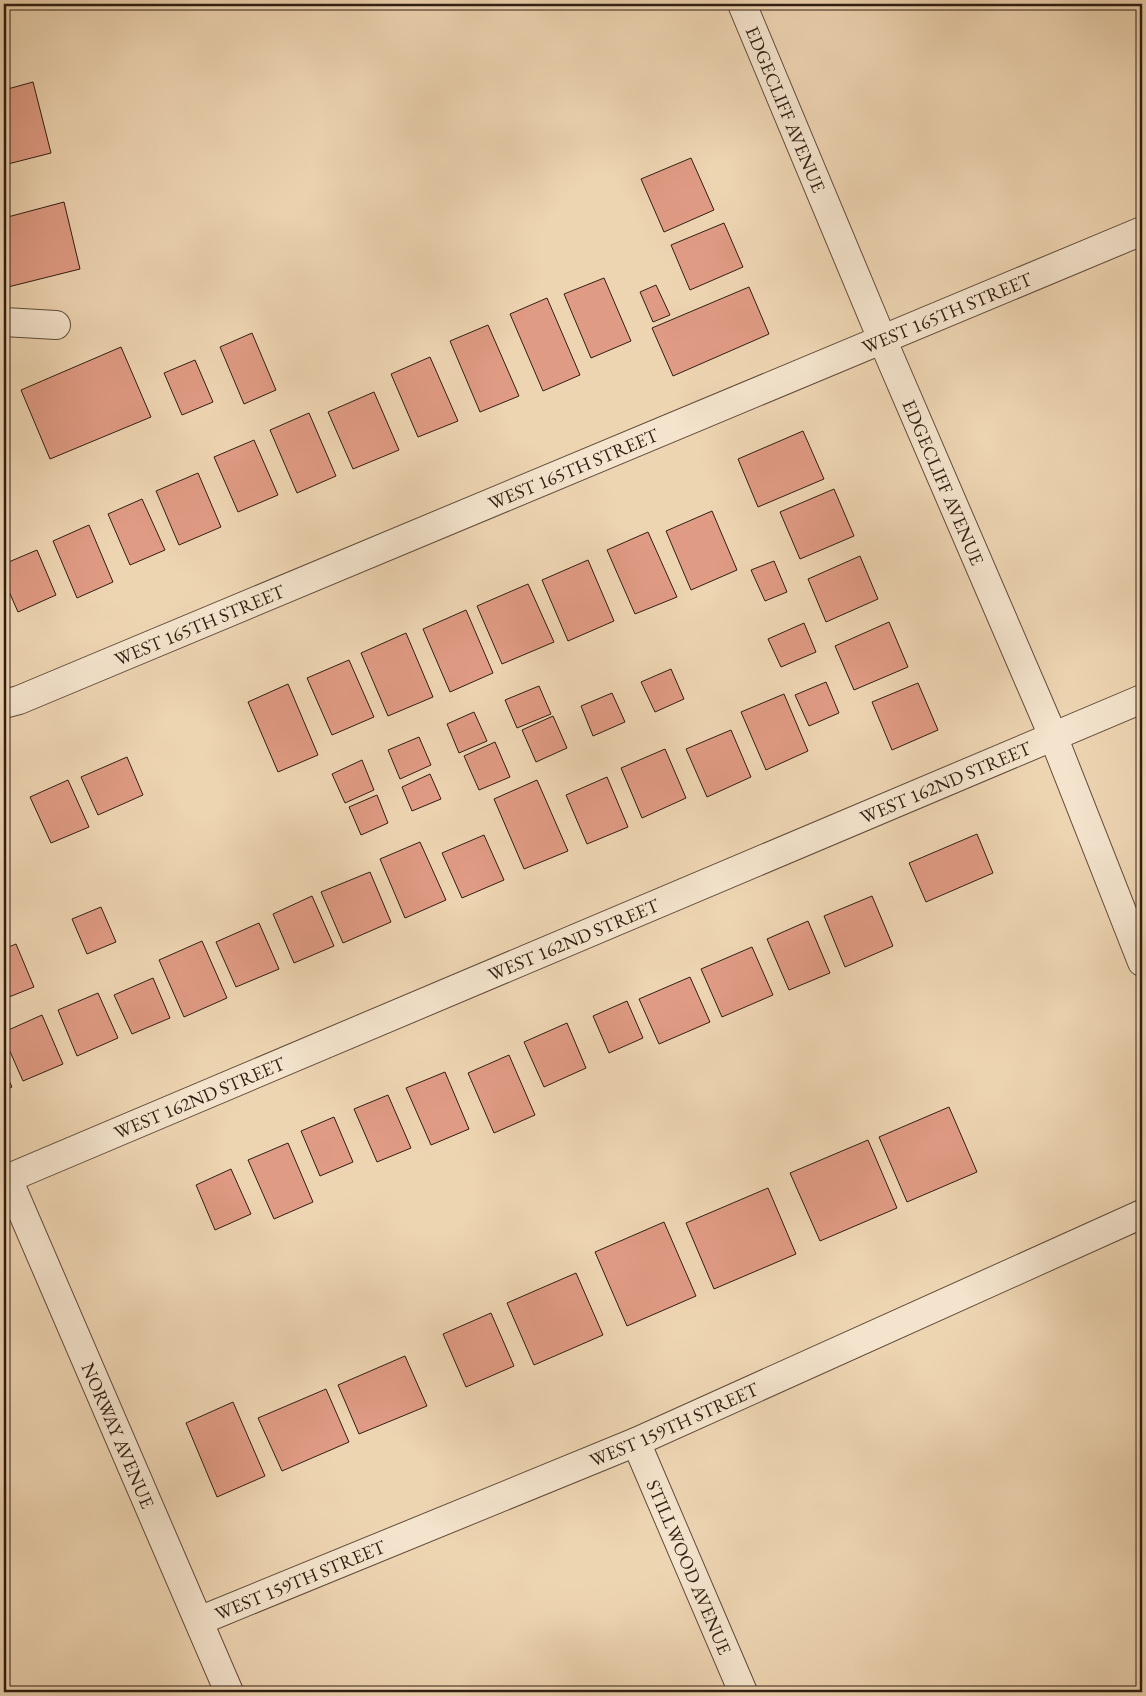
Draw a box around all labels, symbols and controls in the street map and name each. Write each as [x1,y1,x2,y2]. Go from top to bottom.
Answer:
street label: EDGECLIFF AVENUE [740,23,831,196]
street label: WEST 165TH STREET [858,266,1036,360]
street label: EDGECLIFF AVENUE [897,396,990,569]
street label: WEST 165TH STREET [484,422,662,516]
street label: WEST 165TH STREET [111,578,289,672]
street label: WEST 162ND STREET [856,735,1035,830]
street label: WEST 162ND STREET [484,893,663,987]
street label: WEST 162ND STREET [110,1051,289,1145]
street label: NORWAY AVENUE [76,1359,160,1512]
street label: WEST 159TH STREET [586,1376,763,1473]
street label: STILLWOOD AVENUE [641,1476,738,1659]
street label: WEST 159TH STREET [211,1534,389,1626]

